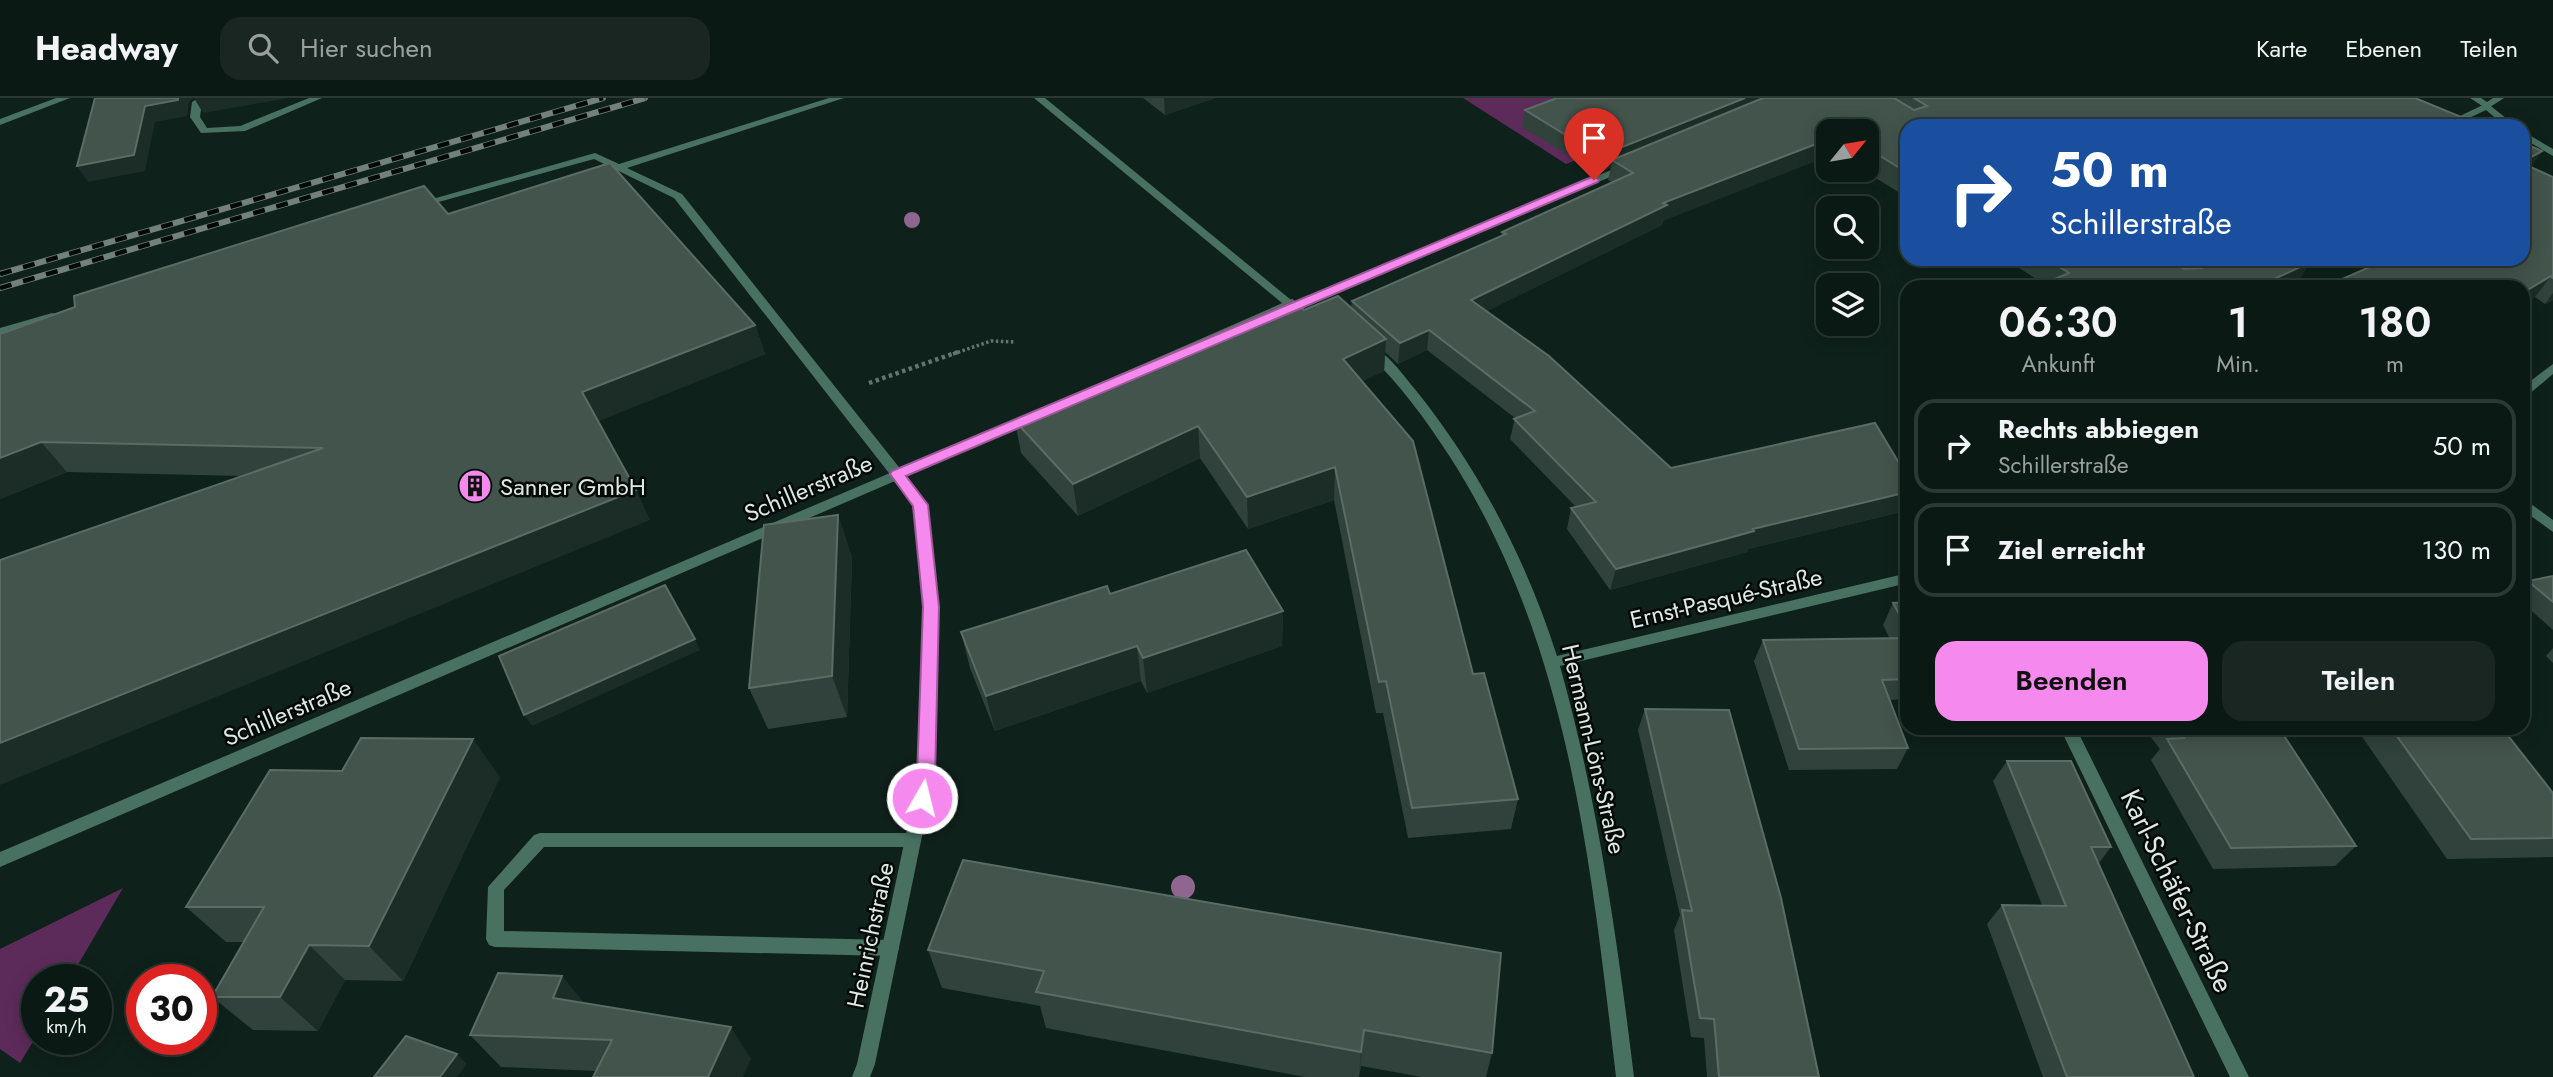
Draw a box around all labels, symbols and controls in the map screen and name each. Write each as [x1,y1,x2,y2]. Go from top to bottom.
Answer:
search box [220,17,710,80]
text: Headway [35,25,178,72]
icon: search [244,29,282,67]
text: Hier suchen [300,29,433,67]
text: Karte [2256,31,2307,66]
text: Ebenen [2345,31,2422,66]
text: Teilen [2460,31,2518,66]
pin [1564,108,1624,180]
icon: arrive [1575,119,1613,157]
north arrow [1816,119,1880,182]
map controls [1816,119,1879,336]
text: 50 m [2050,135,2169,205]
icon: right [1935,147,2026,238]
button: search [1816,196,1879,259]
text: Schillerstraße [2050,200,2232,246]
button: layers [1816,273,1879,336]
text: 06:30 [1999,292,2118,353]
text: 1 [2228,292,2248,353]
text: 180 [2358,292,2431,353]
text: Ankunft [2021,347,2095,381]
text: Min. [2216,347,2260,381]
text: m [2386,347,2404,381]
text: Rechts abbiegen [1998,410,2199,448]
icon: right [1939,427,1977,465]
text: 50 m [2433,427,2491,465]
street label: Schillerstraße [738,445,878,531]
text: Schillerstraße [1998,448,2129,482]
building icon: Sanner GmbH [456,467,494,505]
place label: Sanner GmbH [500,469,646,504]
icon: arrive [1939,531,1977,569]
text: Ziel erreicht [1998,531,2145,569]
text: 130 m [2421,531,2491,569]
street label: Ernst-Pasqué-Straße [1626,559,1826,637]
street label: Hermann-Löns-Straße [1553,641,1635,857]
button: Beenden [1935,641,2208,721]
button: Teilen [2222,641,2495,721]
street label: Schillerstraße [217,669,357,755]
position arrow [885,761,959,835]
street label: Karl-Schäfer-Straße [2110,782,2244,1000]
street label: Heinrichstraße [837,859,903,1011]
speed limit sign: 30 [126,964,217,1055]
text: 25 [44,975,89,1025]
text: km/h [46,1014,87,1040]

